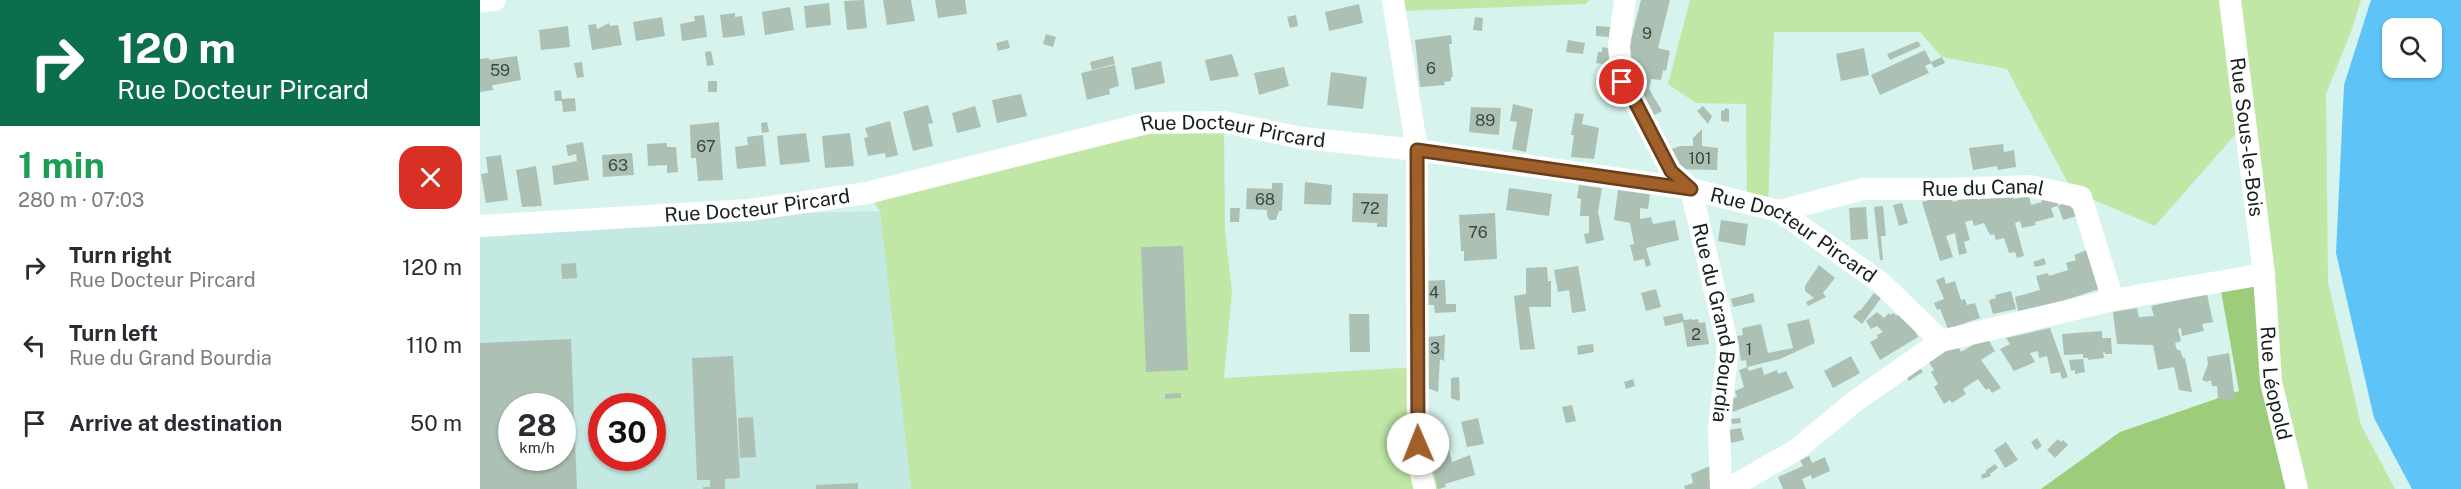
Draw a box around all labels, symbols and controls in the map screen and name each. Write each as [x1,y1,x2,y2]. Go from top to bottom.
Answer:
map controls [2382,18,2442,78]
button: search [2382,18,2442,78]
text: 120 m [117,23,236,72]
icon: right [18,24,96,102]
house number: 9 [1642,24,1652,43]
pin [1596,56,1647,107]
street label: Rue Sous-le-Bois [2225,56,2269,218]
house number: 6 [1426,59,1436,78]
house number: 59 [490,61,510,80]
icon: arrive [1605,65,1638,98]
text: Rue Docteur Pircard [117,73,369,105]
street label: Rue Docteur Pircard [1138,110,1327,152]
house number: 89 [1475,111,1495,130]
house number: 67 [696,137,716,156]
text: 1 min [18,144,105,186]
button: close [399,146,462,209]
house number: 101 [1689,149,1711,168]
house number: 63 [608,156,628,175]
street label: Rue du Canal [1922,174,2047,201]
street label: Rue Docteur Pircard [1708,182,1881,288]
street label: Rue Docteur Pircard [664,184,852,227]
text: 280 m · 07:03 [18,188,144,212]
house number: 68 [1255,190,1275,209]
house number: 72 [1360,199,1380,218]
street label: Rue du Grand Bourdia [1687,221,1740,424]
house number: 76 [1468,223,1488,242]
text: Turn right [69,242,172,268]
icon: right [18,251,51,284]
text: 120 m [402,254,462,280]
text: Rue Docteur Pircard [69,268,256,292]
house number: 4 [1429,283,1439,302]
text: Turn left [69,320,158,346]
house number: 2 [1691,325,1701,344]
street label: Rue Léopold [2255,325,2297,443]
icon: left [18,329,51,362]
text: 110 m [406,332,462,358]
house number: 3 [1430,339,1440,358]
house number: 1 [1746,340,1752,359]
text: Rue du Grand Bourdia [69,346,272,370]
speed limit sign: 30 [588,393,666,471]
icon: arrive [18,407,51,440]
text: 28 [517,407,557,443]
text: Arrive at destination [69,410,282,436]
text: 50 m [410,410,462,436]
position arrow [1386,412,1450,476]
text: km/h [519,439,555,456]

